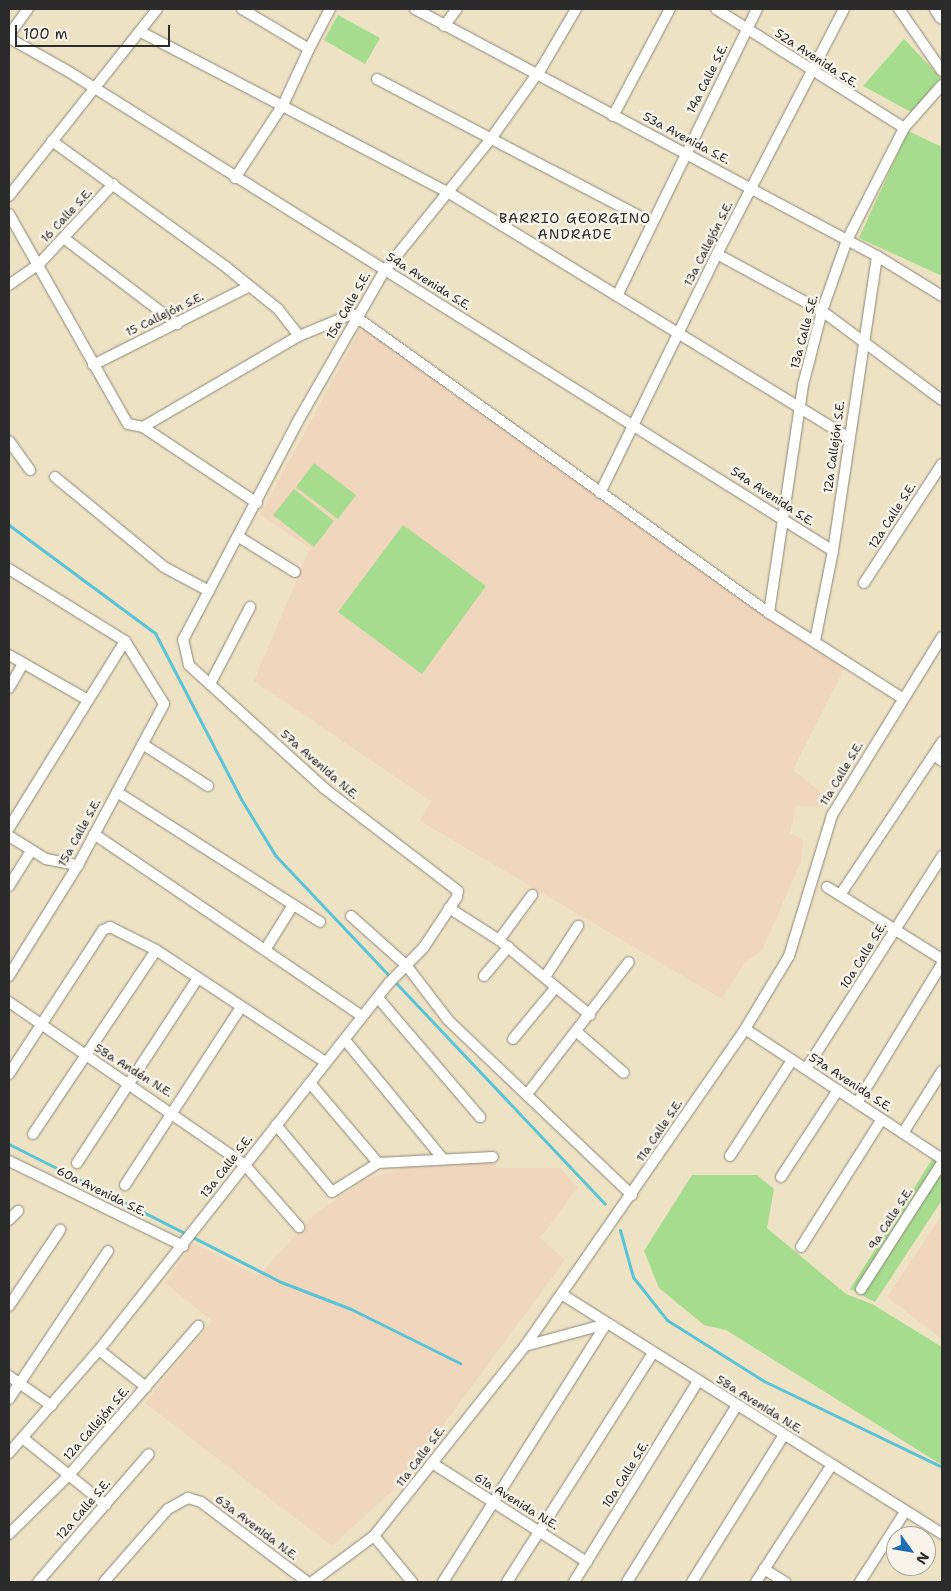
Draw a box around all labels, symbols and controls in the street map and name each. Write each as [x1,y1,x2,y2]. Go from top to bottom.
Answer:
scale bar [18,15,172,47]
text: 100 m [23,24,68,44]
street label: 52a Avenida S.E. [772,27,860,91]
street label: 14a Calle S.E. [684,42,732,116]
street label: 53a Avenida S.E. [640,110,732,168]
street label: 16 Calle S.E. [38,186,96,246]
street label: 13a Callejón S.E. [681,199,737,289]
district label: BARRIO GEORGINO ANDRADE [497,210,653,242]
street label: 54a Avenida S.E. [383,250,473,314]
street label: 15a Calle S.E. [324,270,374,342]
street label: 15 Callejón S.E. [123,290,207,340]
street label: 13a Calle S.E. [788,294,822,370]
street label: 12a Callejón S.E. [821,400,849,494]
street label: 54a Avenida S.E. [727,465,817,529]
street label: 12a Calle S.E. [866,480,920,552]
street label: 57a Avenida N.E. [277,727,361,803]
street label: 11a Calle S.E. [817,739,867,809]
street label: 15a Calle S.E. [55,797,105,869]
street label: 10a Calle S.E. [838,920,890,992]
street label: 58a Andén N.E. [91,1041,175,1101]
street label: 57a Avenida S.E. [806,1051,894,1115]
street label: 11a Calle S.E. [634,1097,686,1165]
street label: 13a Calle S.E. [198,1133,256,1201]
street label: 60a Avenida S.E. [54,1164,148,1220]
street label: 9a Calle S.E. [866,1185,916,1253]
street label: 58a Avenida N.E. [713,1373,805,1437]
street label: 12a Callejón S.E. [61,1384,133,1464]
street label: 11a Calle S.E. [393,1424,449,1490]
street label: 10a Calle S.E. [600,1439,652,1511]
street label: 61a Avenida N.E. [471,1470,561,1534]
street label: 12a Calle S.E. [54,1477,114,1543]
street label: 63a Avenida N.E. [212,1492,300,1564]
north arrow [886,1526,936,1576]
text: N [912,1549,933,1568]

